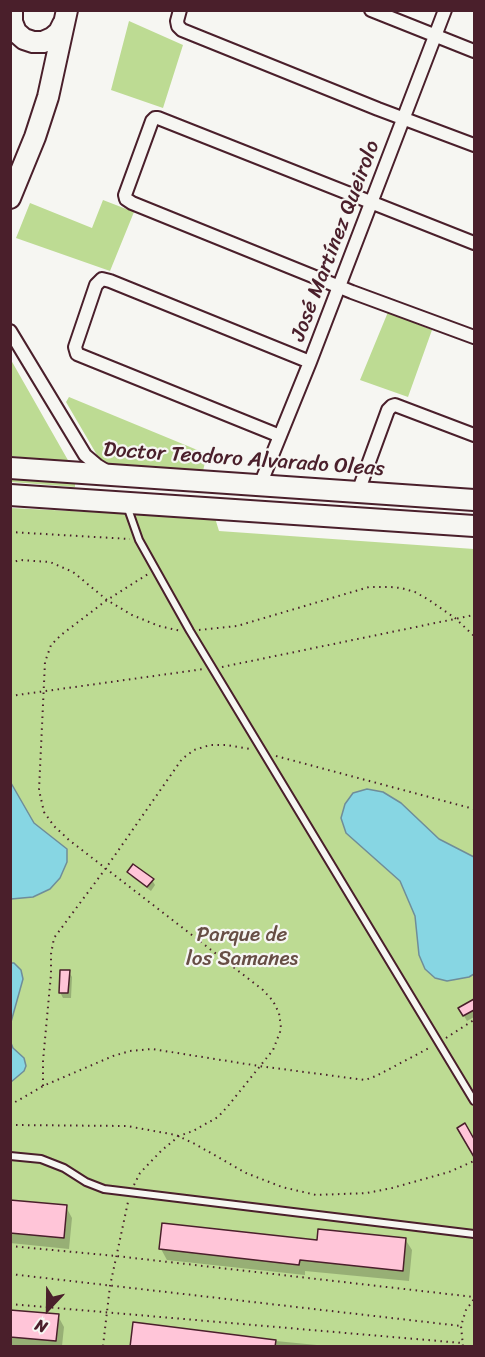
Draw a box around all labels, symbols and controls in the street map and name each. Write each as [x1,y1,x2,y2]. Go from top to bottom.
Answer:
street label: José Martínez Queirolo [286,137,386,345]
street label: Doctor Teodoro Alvarado Oleas [103,438,385,482]
park label: Parque de los Samanes [186,923,298,973]
north arrow [18,1279,78,1339]
text: N [30,1311,52,1342]

